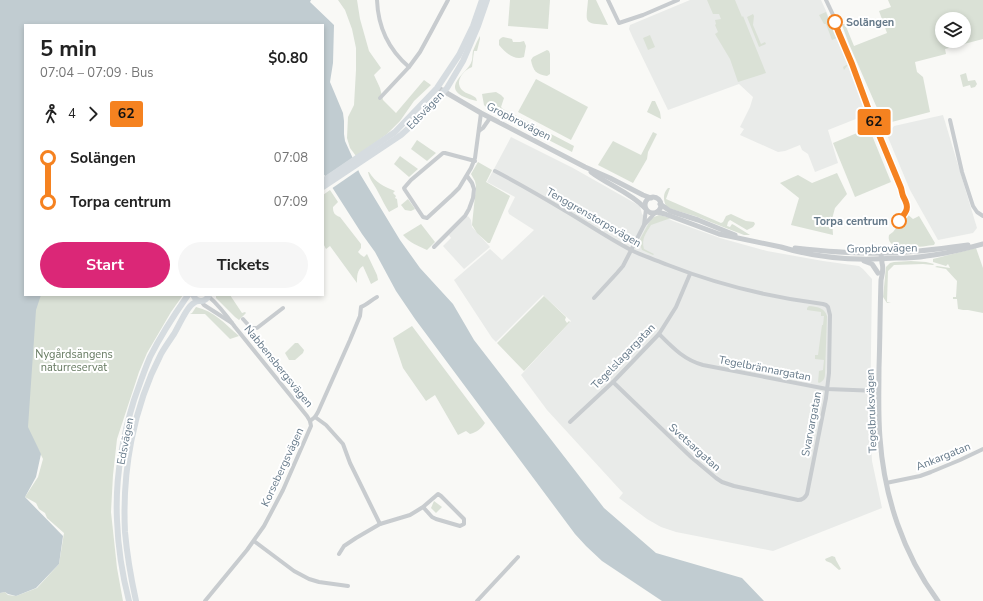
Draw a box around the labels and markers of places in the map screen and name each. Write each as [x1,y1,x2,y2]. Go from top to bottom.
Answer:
marker: Solängen [827,14,843,30]
place label: Solängen [846,15,894,30]
marker: Torpa centrum [891,213,907,229]
place label: Torpa centrum [814,214,888,229]

